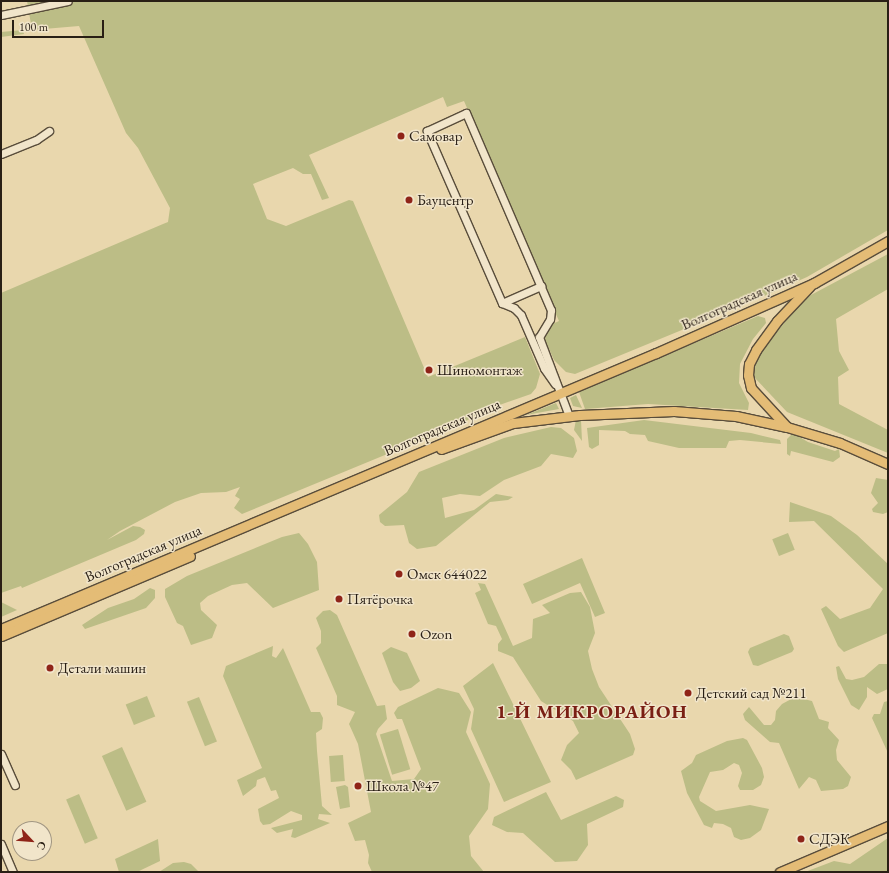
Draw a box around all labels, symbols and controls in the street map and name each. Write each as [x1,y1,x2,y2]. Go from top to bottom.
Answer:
scale bar [14,12,106,38]
text: 100 m [19,19,48,35]
place label: Самовар [409,127,463,145]
marker: Самовар [396,131,406,141]
place label: Бауцентр [417,191,474,209]
marker: Бауцентр [404,195,414,205]
street label: Волгоградская улица [678,266,800,334]
place label: Шиномонтаж [437,361,523,379]
marker: Шиномонтаж [424,365,434,375]
street label: Волгоградская улица [381,394,503,460]
street label: Волгоградская улица [82,520,204,586]
place label: Омск 644022 [407,565,487,583]
marker: Омск 644022 [394,569,404,579]
place label: Пятёрочка [347,590,413,608]
marker: Пятёрочка [334,594,344,604]
place label: Ozon [420,625,452,643]
marker: Ozon [407,629,417,639]
place label: Детали машин [58,659,146,677]
marker: Детали машин [45,663,55,673]
place label: Детский сад №211 [696,684,807,702]
marker: Детский сад №211 [683,688,693,698]
district label: 1-Й МИКРОРАЙОН [496,701,688,723]
place label: Школа №47 [366,777,439,795]
marker: Школа №47 [353,781,363,791]
north arrow [12,821,52,861]
place label: СДЭК [809,830,850,848]
marker: СДЭК [796,834,806,844]
text: С [34,839,50,852]

